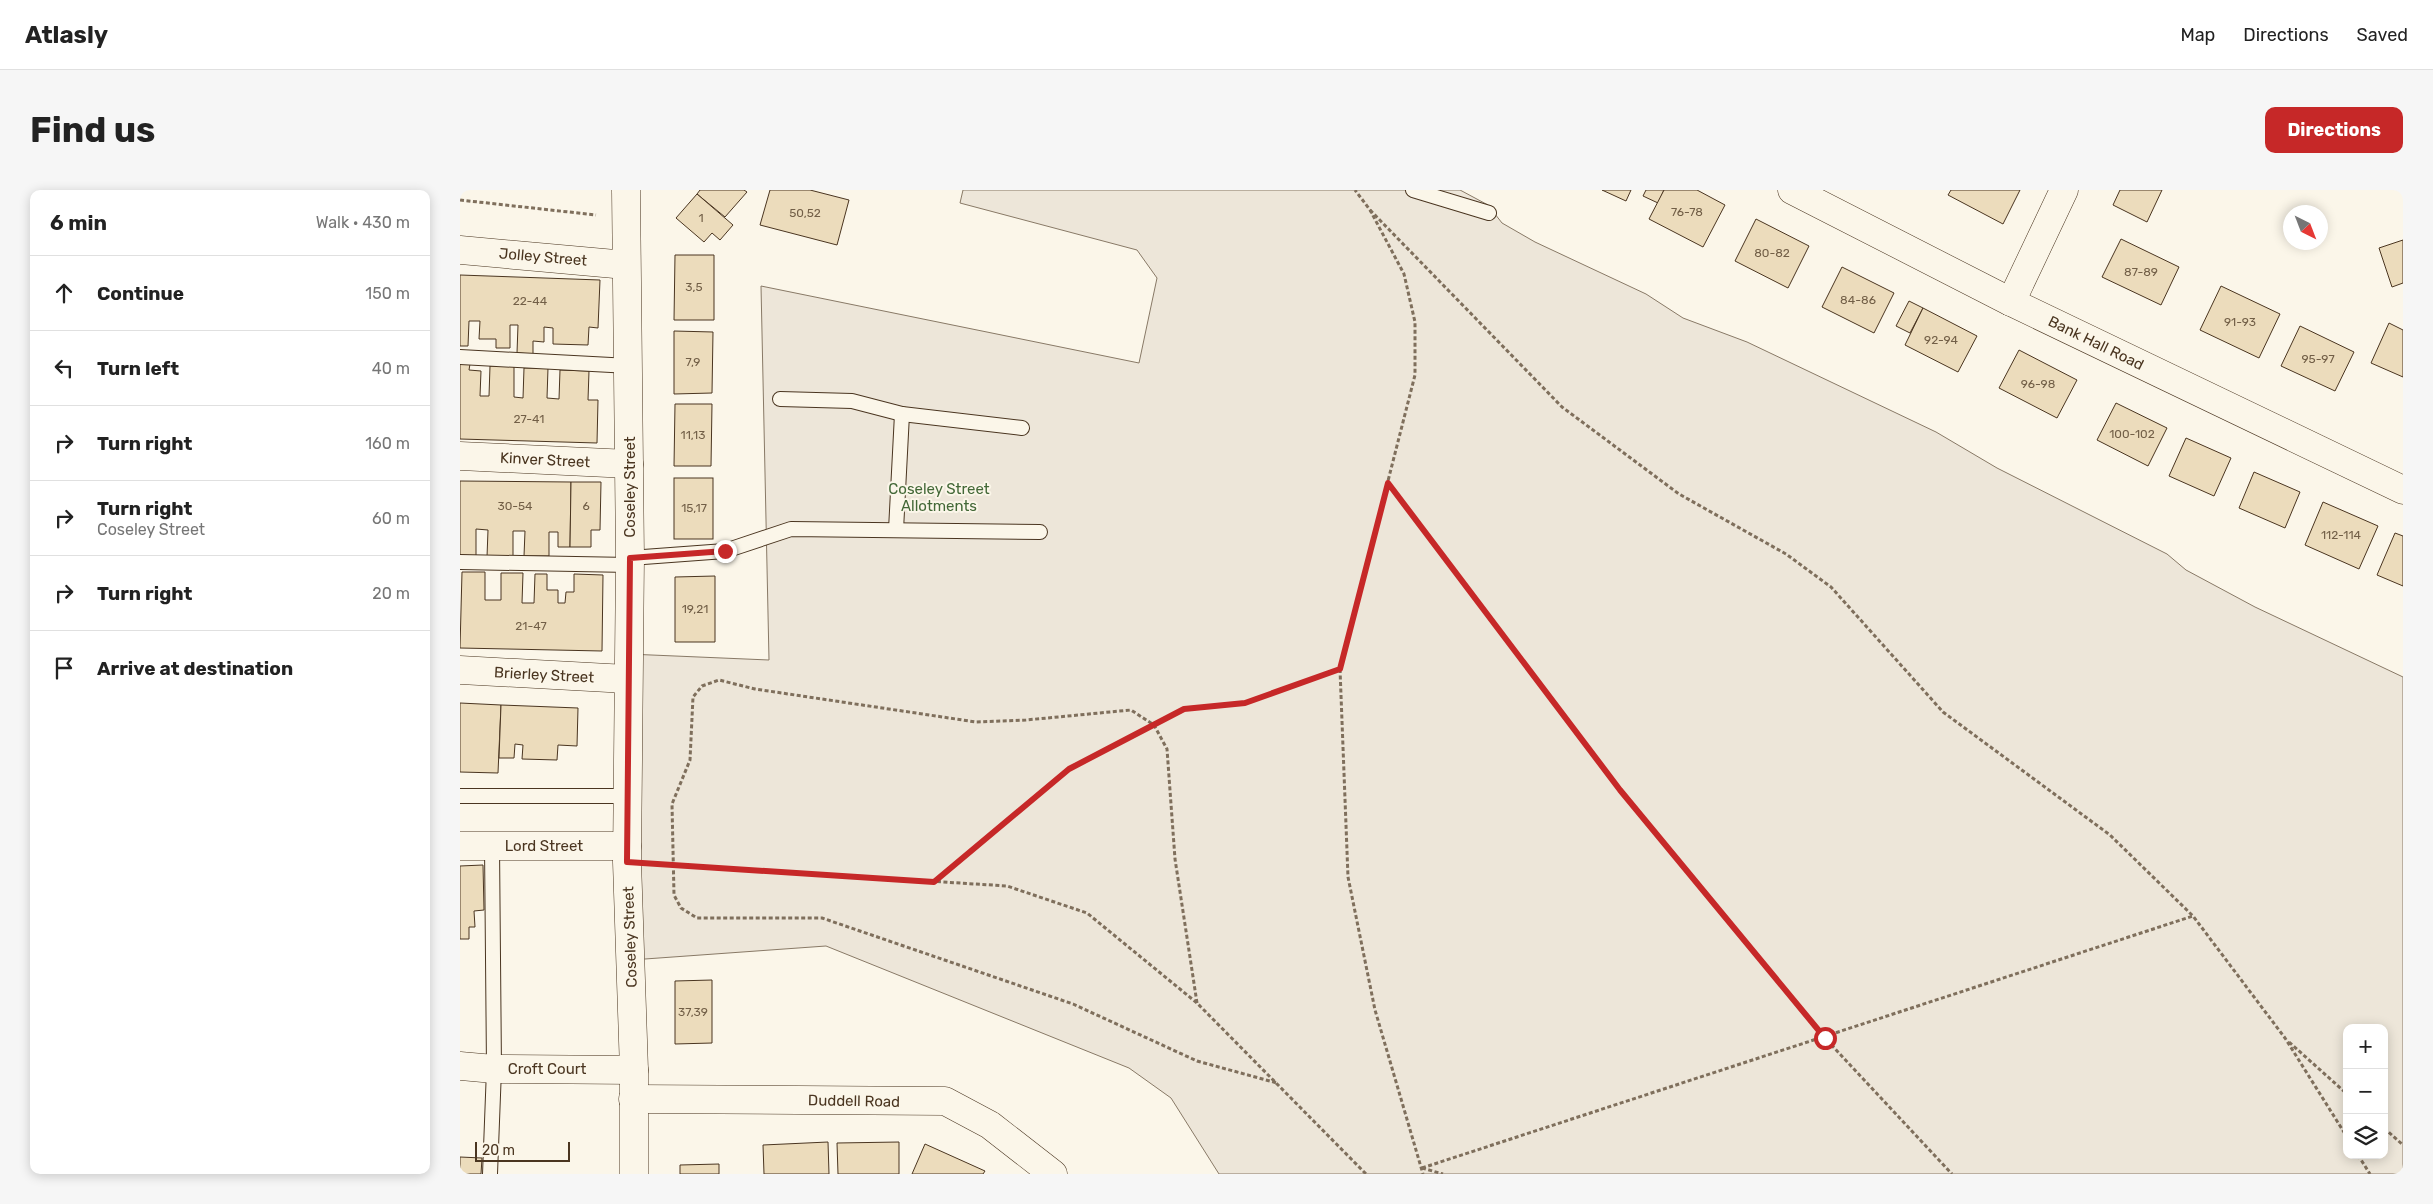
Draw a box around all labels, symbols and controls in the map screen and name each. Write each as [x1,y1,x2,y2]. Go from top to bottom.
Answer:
text: Atlasly [25,21,108,49]
text: Map [2180,24,2215,46]
text: Directions [2243,24,2329,46]
text: Saved [2357,24,2408,46]
button: Directions [2265,107,2403,153]
text: Find us [30,109,155,151]
house number: 76-78 [1671,205,1703,219]
north arrow [2283,205,2328,250]
house number: 50,52 [789,206,821,220]
text: 6 min [50,210,107,235]
house number: 1 [698,211,704,225]
text: Walk · 430 m [316,213,410,232]
street label: Jolley Street [498,244,588,270]
house number: 80-82 [1754,246,1790,260]
house number: 87-89 [2124,265,2158,279]
icon: ahead [50,279,78,307]
house number: 3,5 [685,280,703,294]
text: Continue [97,282,184,305]
text: 150 m [365,284,410,303]
house number: 84-86 [1840,293,1876,307]
house number: 22-44 [513,294,548,308]
street label: Bank Hall Road [2045,312,2147,374]
house number: 91-93 [2224,315,2256,329]
house number: 92-94 [1924,333,1959,347]
house number: 95-97 [2301,352,2335,366]
icon: left [50,354,78,382]
house number: 7,9 [686,355,700,369]
text: Turn left [97,357,179,380]
text: 40 m [372,359,410,378]
house number: 96-98 [2021,377,2055,391]
house number: 27-41 [514,412,544,426]
house number: 100-102 [2109,427,2155,441]
house number: 11,13 [681,428,705,442]
icon: right [50,429,78,457]
text: Turn right [97,432,192,455]
text: 160 m [365,434,410,453]
street label: Coseley Street [621,436,639,538]
street label: Kinver Street [499,449,591,471]
park label: Coseley Street Allotments [888,480,990,515]
text: Turn right [97,497,192,520]
house number: 30-54 [497,499,533,513]
house number: 6 [582,499,590,513]
house number: 15,17 [681,501,707,515]
icon: right [50,504,78,532]
text: 60 m [372,509,410,528]
text: Coseley Street [97,520,205,539]
house number: 112-114 [2321,528,2362,542]
route end [714,540,737,563]
icon: right [50,579,78,607]
text: Turn right [97,582,192,605]
text: 20 m [372,584,410,603]
house number: 19,21 [682,602,708,616]
house number: 21-47 [515,619,547,633]
icon: arrive [50,654,78,682]
text: Arrive at destination [97,657,293,680]
street label: Brierley Street [494,663,595,687]
street label: Lord Street [505,837,583,855]
street label: Coseley Street [619,886,641,988]
house number: 37,39 [678,1005,708,1019]
map controls [2343,1024,2388,1159]
button: + [2343,1024,2388,1069]
route start [1814,1027,1837,1050]
street label: Croft Court [508,1060,586,1078]
button: − [2343,1069,2388,1114]
street label: Duddell Road [808,1091,900,1111]
button: layers [2343,1114,2388,1159]
scale bar [475,1139,570,1162]
text: 20 m [482,1142,515,1159]

